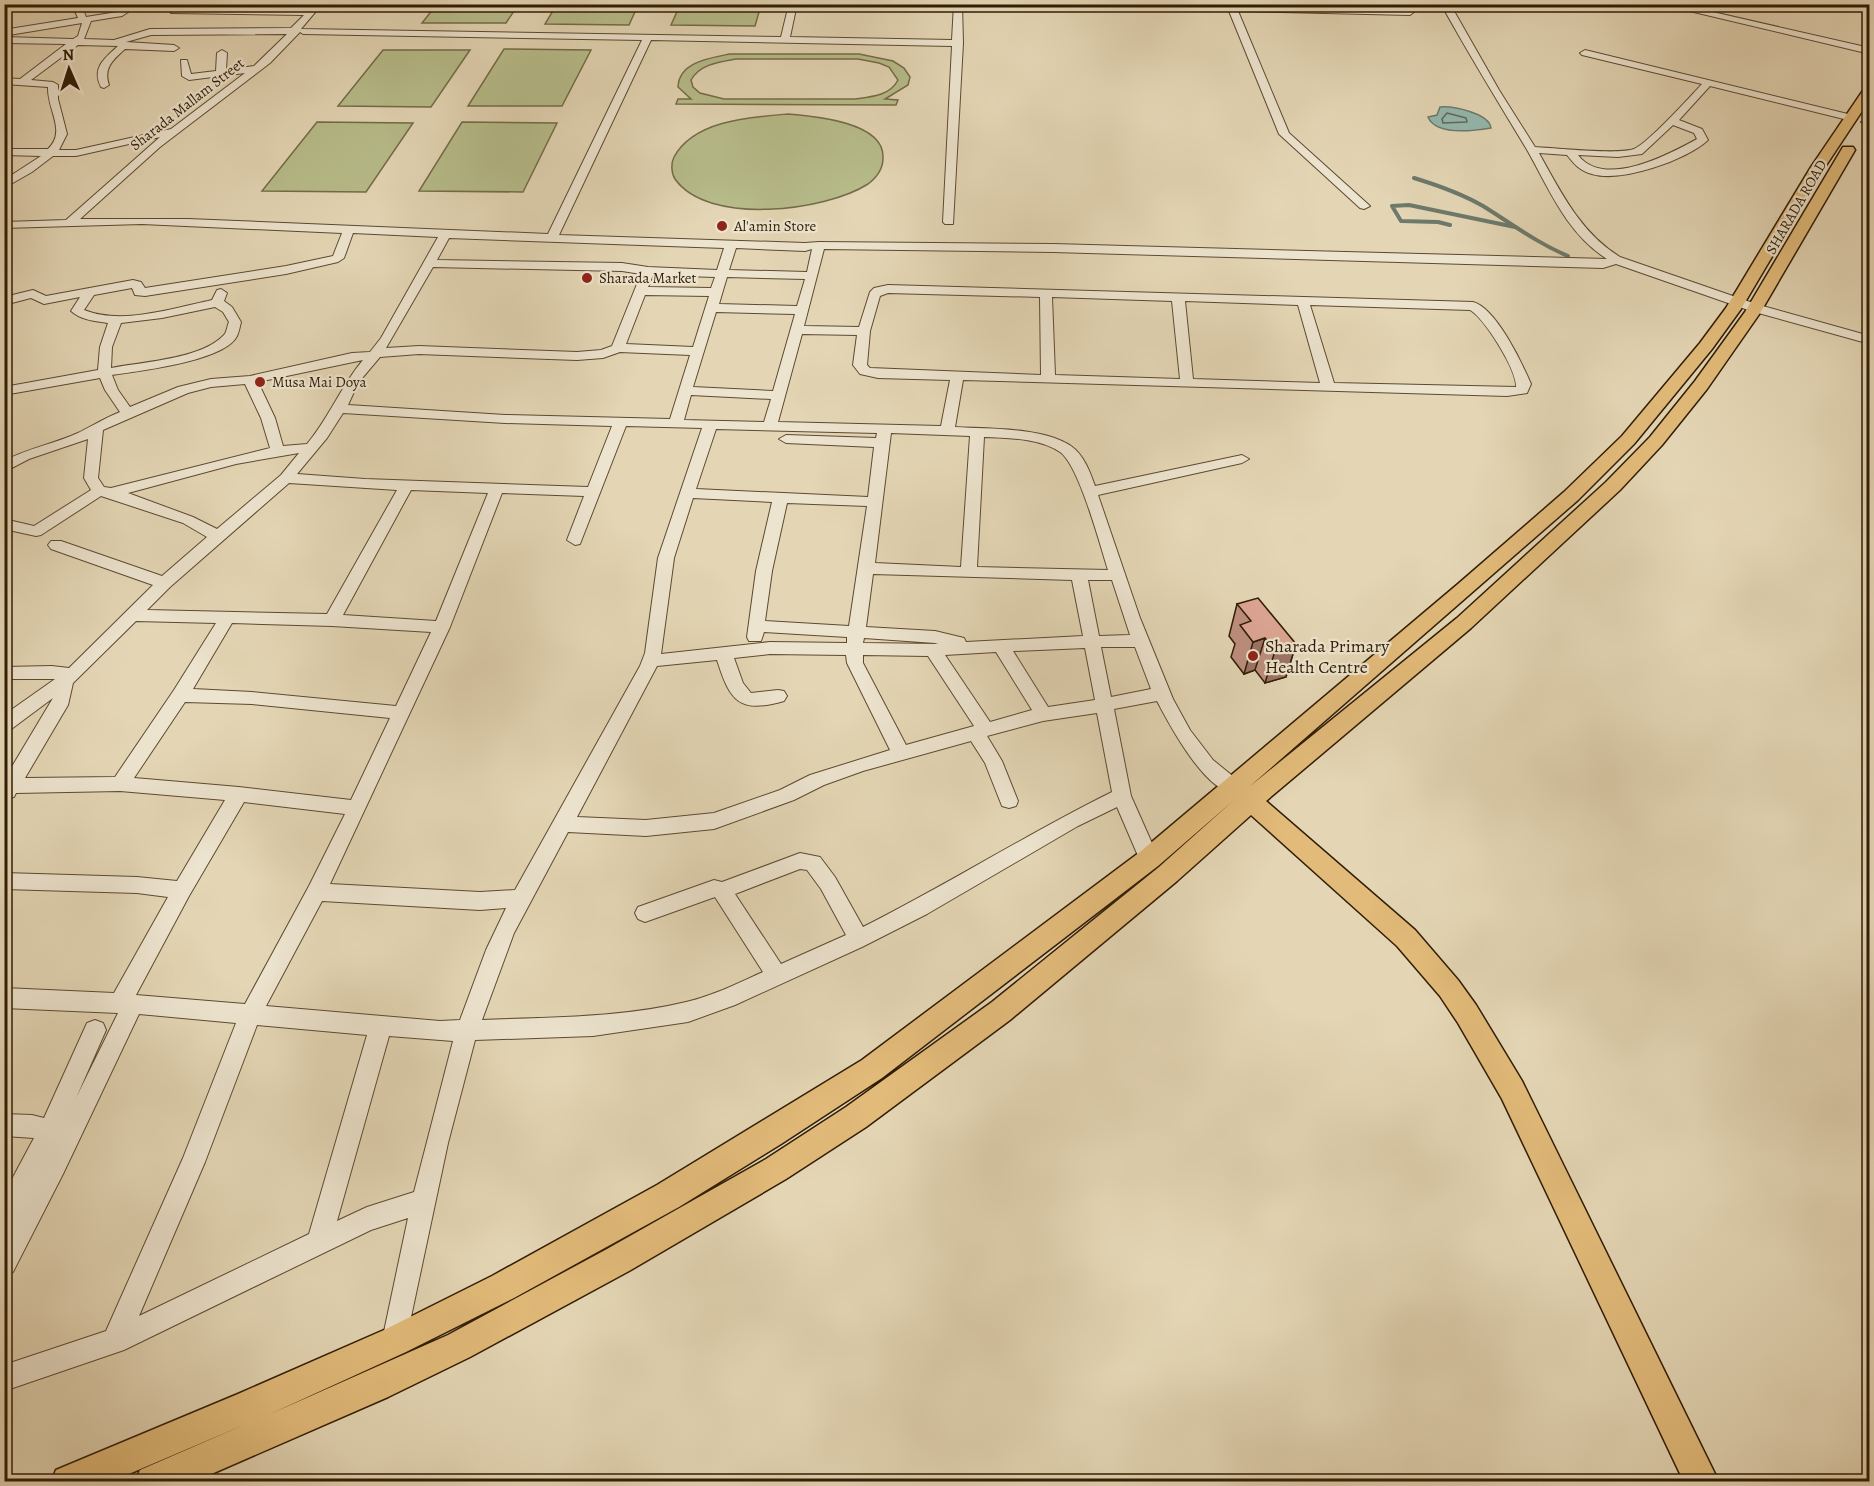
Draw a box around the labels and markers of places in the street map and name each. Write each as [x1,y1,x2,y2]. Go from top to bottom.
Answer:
place label: Al'amin Store [733,216,817,236]
marker: Al'amin Store [715,219,729,233]
place label: Sharada Market [599,268,697,288]
marker: Sharada Market [580,271,594,285]
place label: Musa Mai Doya [272,372,366,392]
marker: Musa Mai Doya [253,375,267,389]
place label: Sharada Primary Health Centre [1265,634,1390,679]
marker: Sharada Primary Health Centre [1246,649,1260,663]

